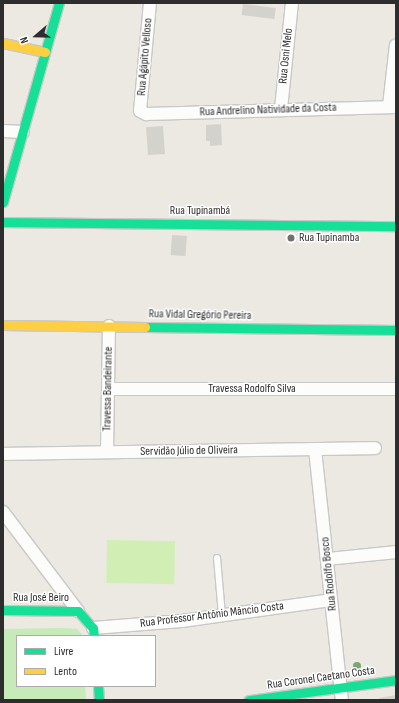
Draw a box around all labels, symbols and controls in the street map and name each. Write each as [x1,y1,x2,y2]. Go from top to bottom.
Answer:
north arrow [16,16,56,56]
street label: Rua Agápito Velloso [134,18,156,96]
street label: Rua Osni Melo [276,28,296,84]
text: N [17,35,31,45]
street label: Rua Andrelino Natividade da Costa [199,100,337,120]
street label: Rua Tupinambá [170,204,230,218]
place label: Rua Tupinamba [299,231,359,245]
marker: Rua Tupinamba [286,233,296,243]
street label: Rua Vidal Gregório Pereira [148,307,252,323]
street label: Travessa Bandeirante [100,346,116,432]
street label: Travessa Rodolfo Silva [208,382,296,396]
street label: Servidão Júlio de Oliveira [140,443,238,459]
street label: Rua Rodolfo Bosco [318,536,340,612]
street label: Rua José Beiro [13,591,69,605]
street label: Rua Professor Antônio Mâncio Costa [139,599,285,631]
legend [16,635,156,687]
text: Livre [54,644,73,659]
street label: Rua Coronel Caetano Costa [266,663,376,693]
text: Lento [54,664,77,679]

